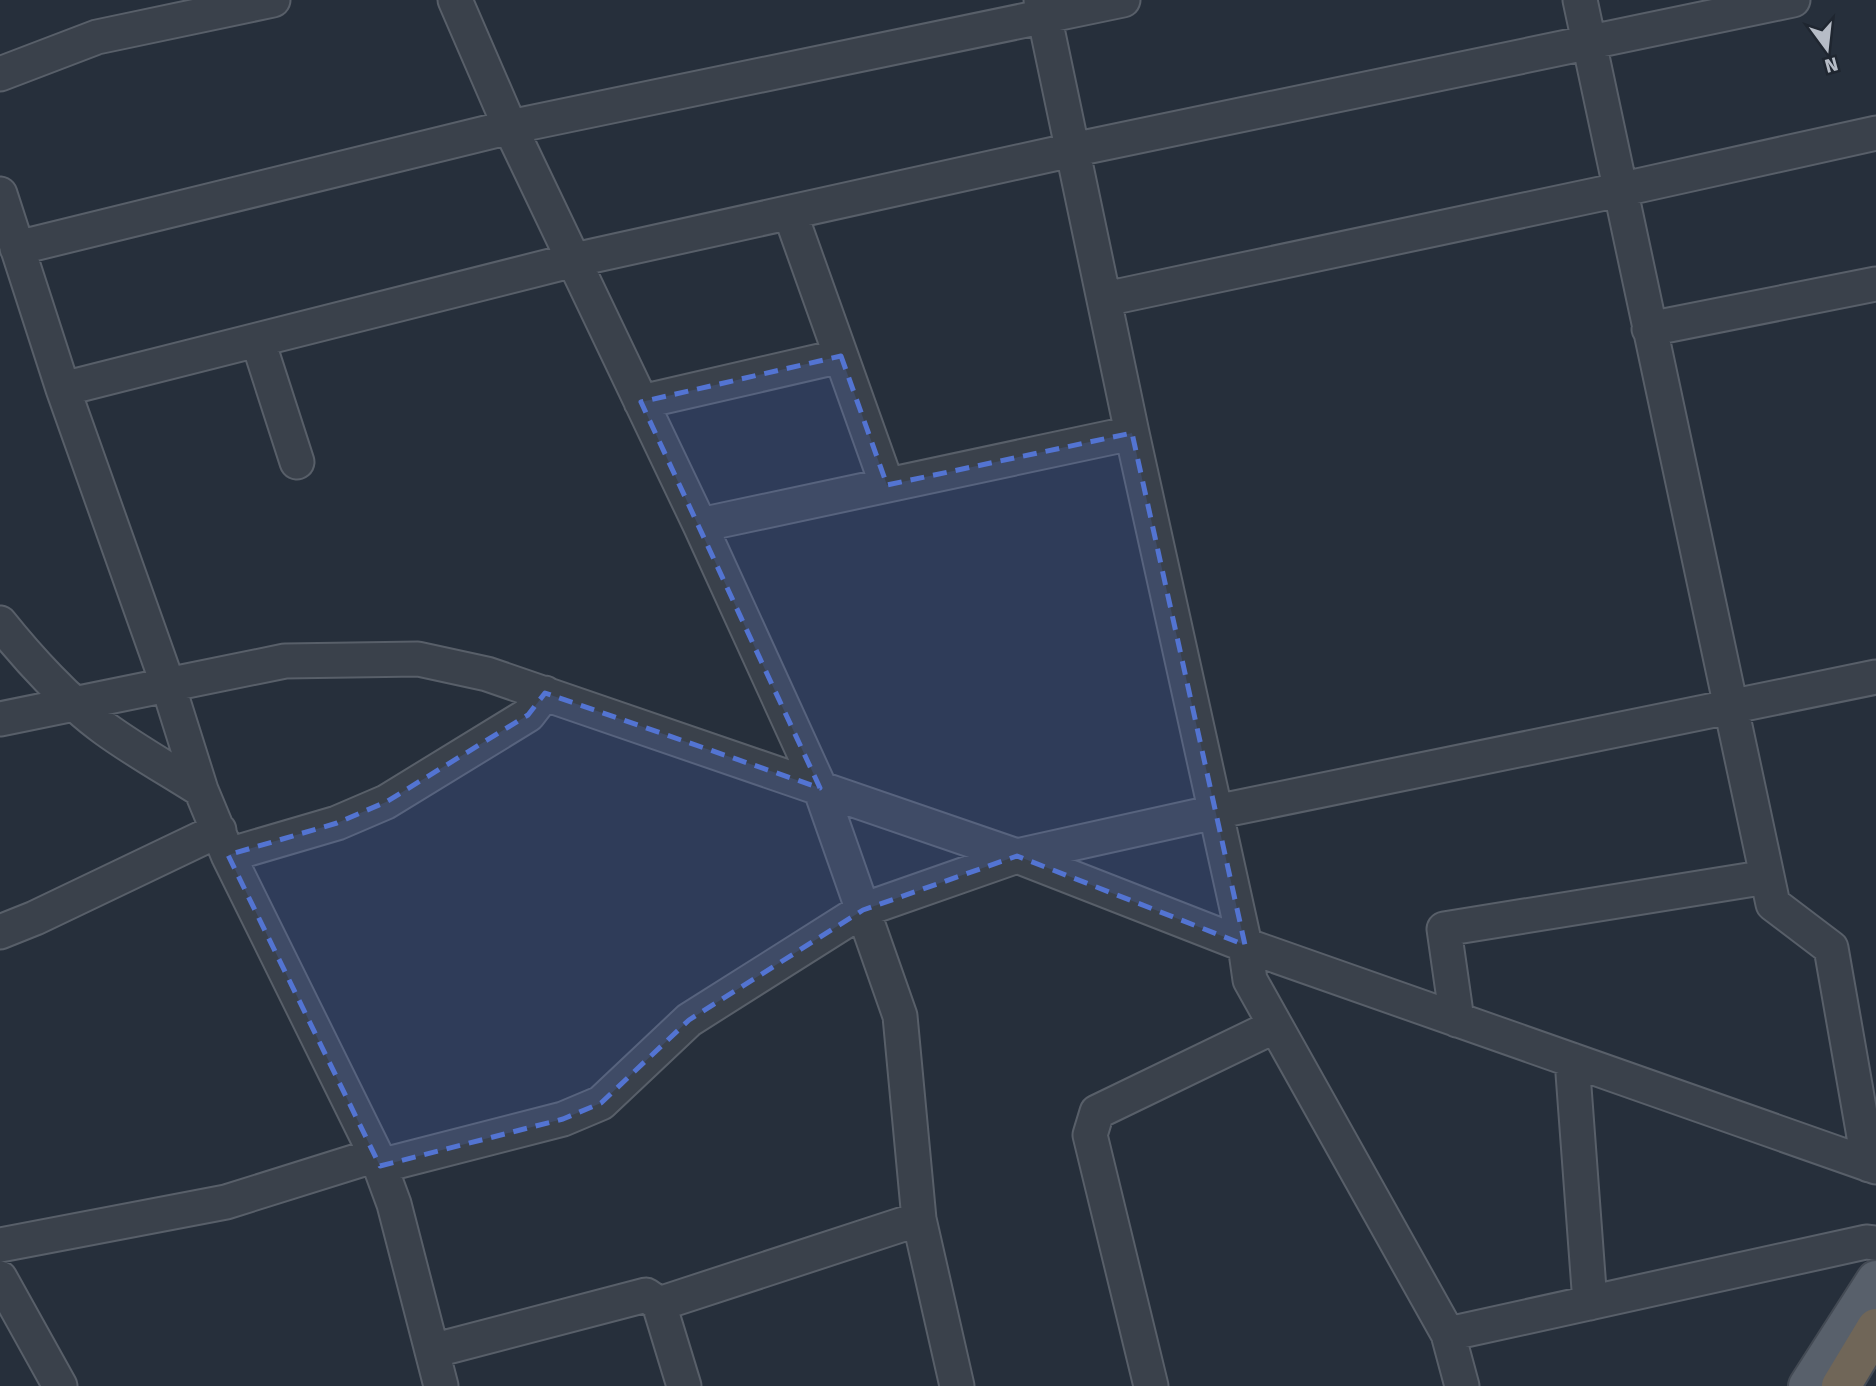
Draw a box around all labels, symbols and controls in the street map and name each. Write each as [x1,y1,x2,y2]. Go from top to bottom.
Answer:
north arrow [1792,14,1862,84]
text: N [1822,52,1840,78]

